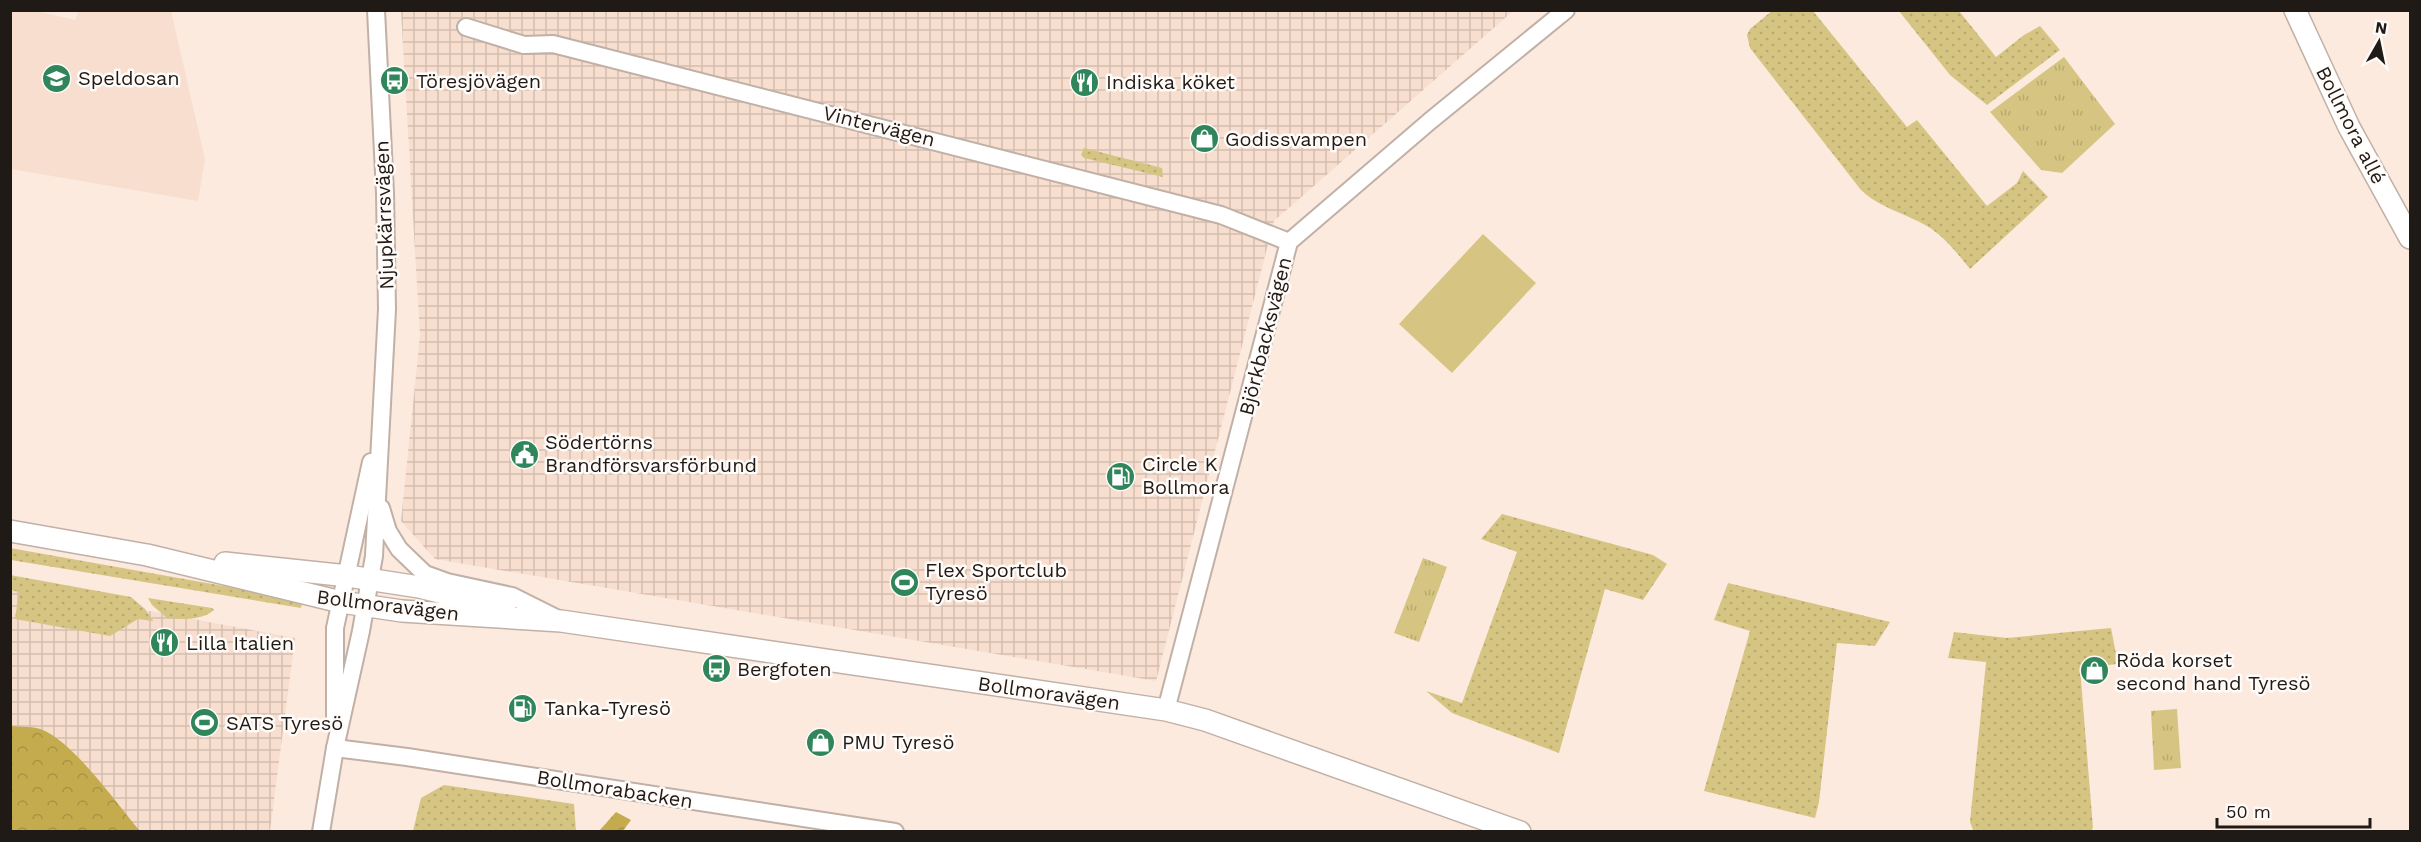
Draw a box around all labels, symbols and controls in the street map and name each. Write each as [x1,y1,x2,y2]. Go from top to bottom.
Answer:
north arrow [2349,12,2409,72]
text: N [2374,17,2389,38]
school or university icon: Speldosan [41,62,73,94]
street label: Bollmora allé [2311,62,2391,188]
bus stop icon: Töresjövägen [379,65,411,97]
place label: Speldosan [78,66,180,90]
restaurant icon: Indiska köket [1069,66,1101,98]
place label: Töresjövägen [416,69,541,93]
place label: Indiska köket [1106,70,1236,94]
street label: Vintervägen [820,100,938,152]
shop icon: Godissvampen [1188,123,1220,155]
place label: Godissvampen [1225,127,1367,151]
street label: Njupkärrsvägen [369,140,399,290]
street label: Björkbacksvägen [1234,254,1296,418]
place label: Södertörns Brandförsvarsförbund [545,430,757,477]
public building icon: Södertörns Brandförsvarsförbund [508,438,540,470]
place label: Circle K Bollmora [1142,452,1230,499]
fuel station icon: Circle K Bollmora [1105,460,1137,492]
place label: Flex Sportclub Tyresö [925,558,1067,605]
sports icon: Flex Sportclub Tyresö [888,566,920,598]
street label: Bollmoravägen [315,584,461,626]
restaurant icon: Lilla Italien [149,627,181,659]
place label: Lilla Italien [186,631,294,655]
place label: Röda korset second hand Tyresö [2116,648,2311,695]
bus stop icon: Bergfoten [700,653,732,685]
shop icon: Röda korset second hand Tyresö [2079,655,2111,687]
place label: Bergfoten [737,657,832,681]
street label: Bollmoravägen [976,671,1122,715]
fuel station icon: Tanka-Tyresö [507,692,539,724]
place label: Tanka-Tyresö [544,696,671,720]
sports icon: SATS Tyresö [189,707,221,739]
place label: SATS Tyresö [226,711,343,735]
shop icon: PMU Tyresö [805,726,837,758]
place label: PMU Tyresö [842,730,954,754]
street label: Bollmorabacken [535,765,695,813]
scale bar [2217,791,2370,829]
text: 50 m [2226,801,2271,822]

